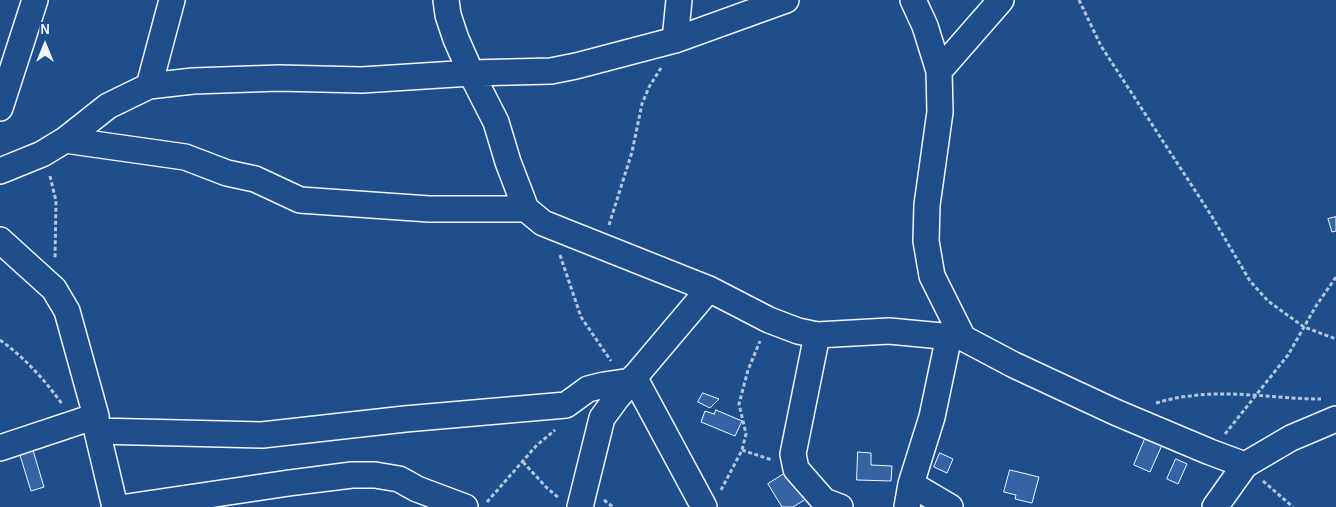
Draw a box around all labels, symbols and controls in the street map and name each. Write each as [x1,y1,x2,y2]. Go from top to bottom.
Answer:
north arrow [20,20,70,70]
text: N [40,23,50,37]

